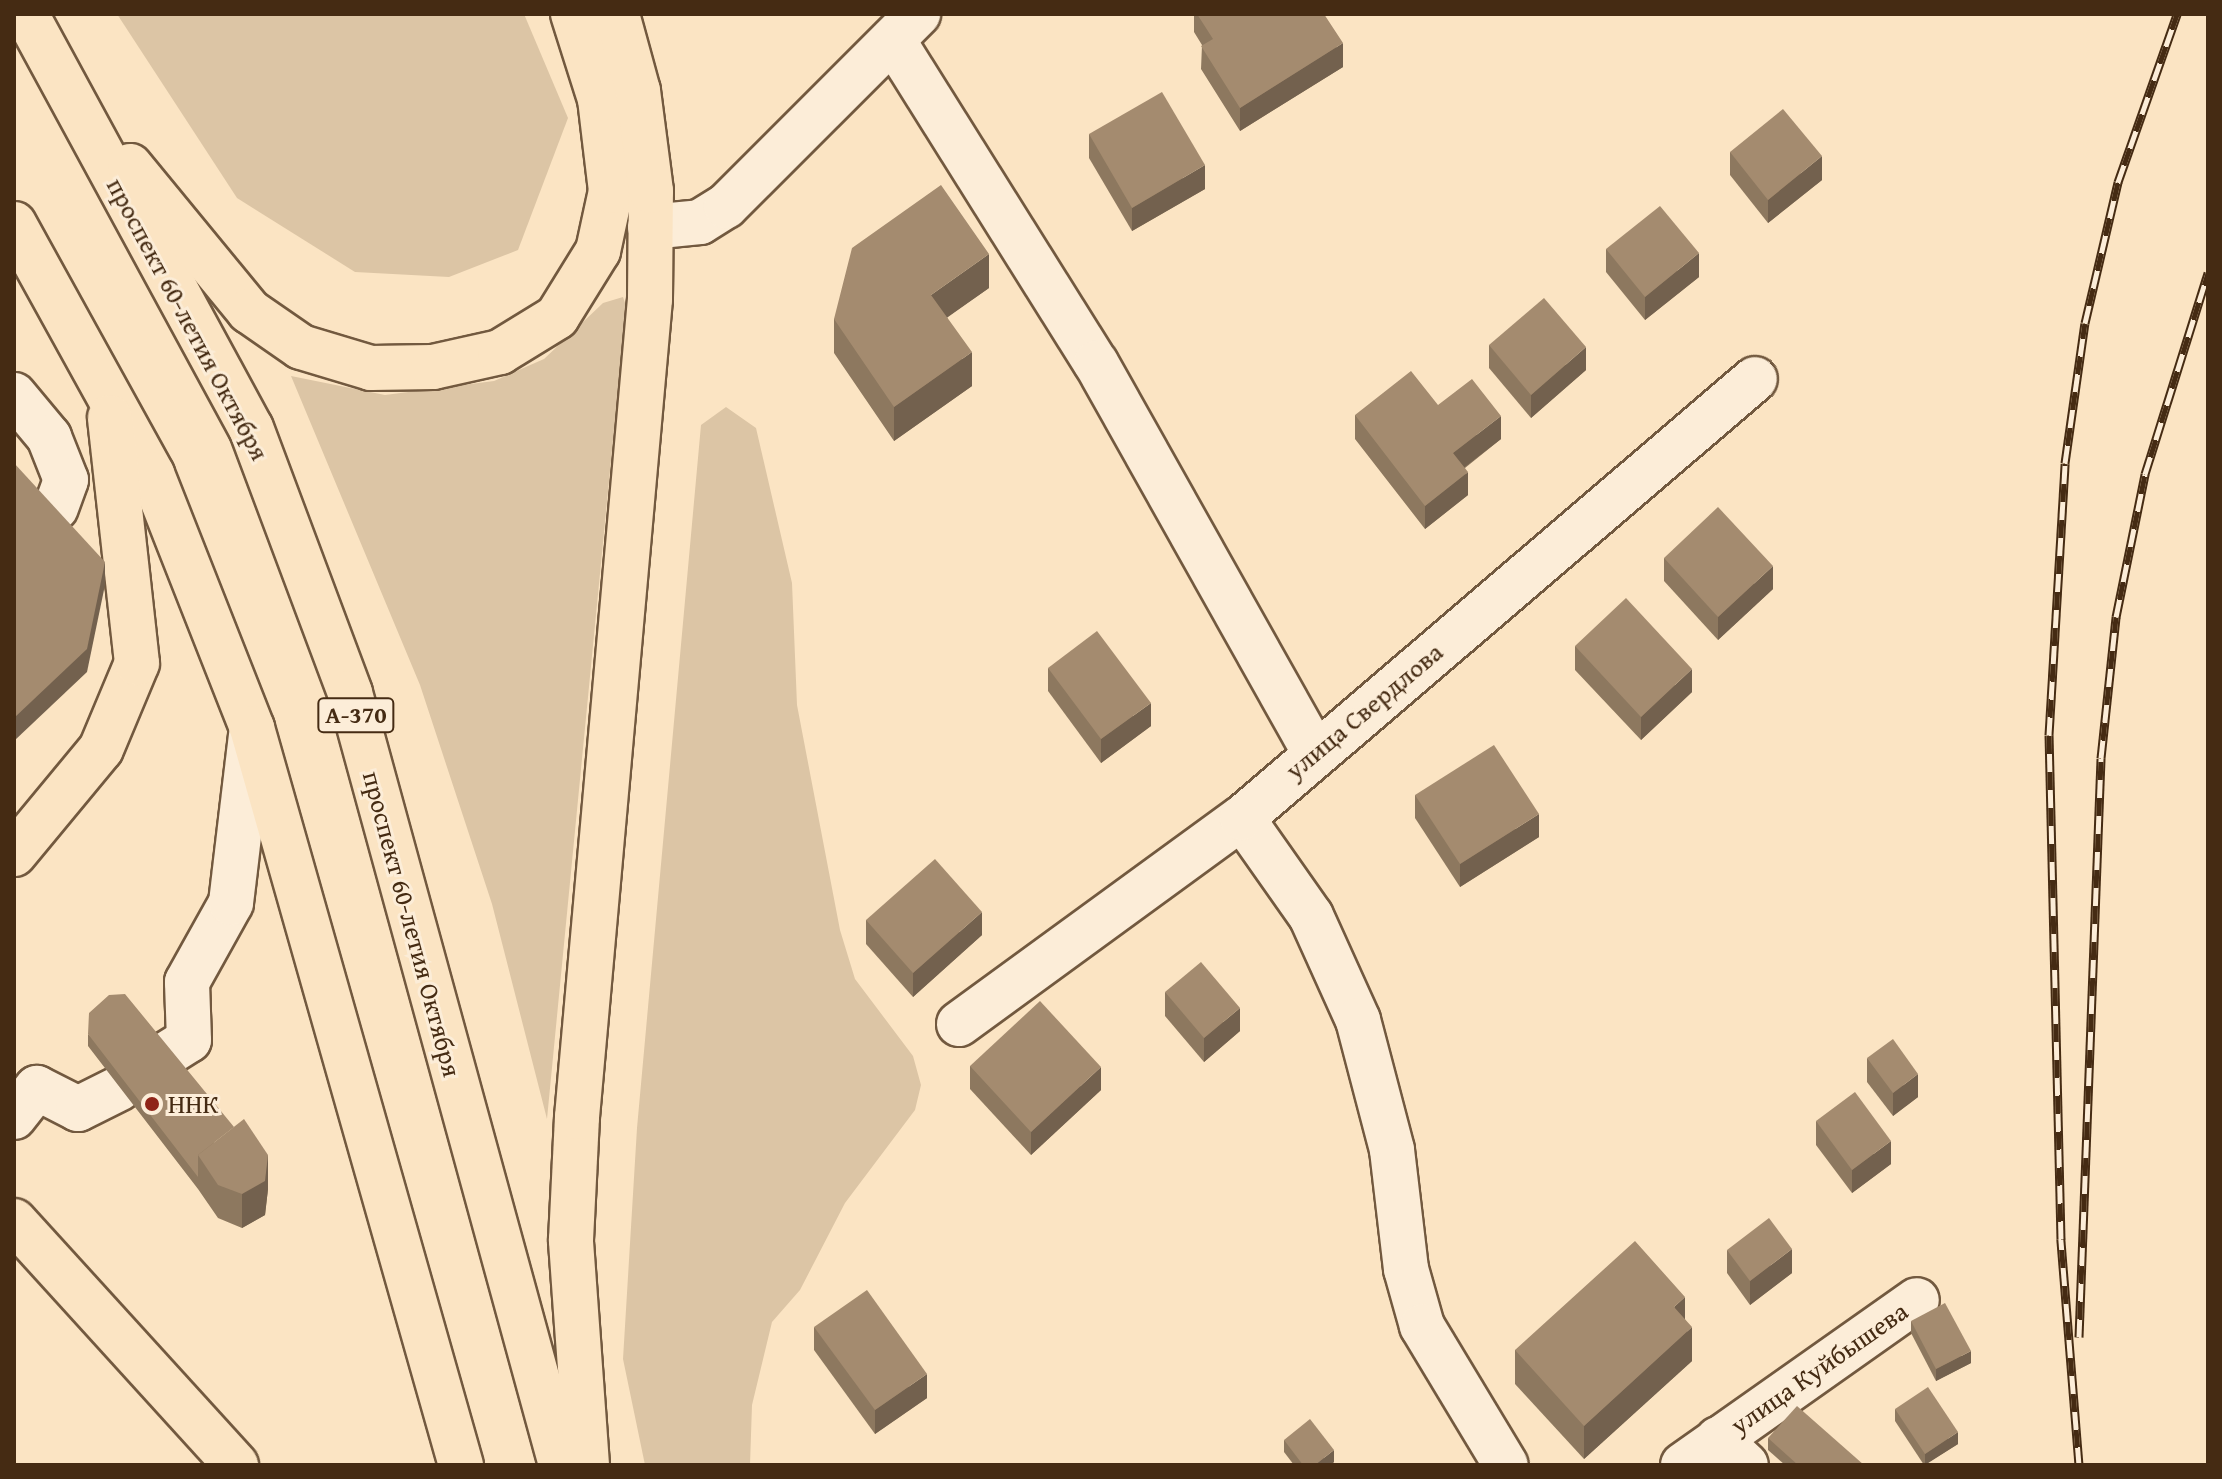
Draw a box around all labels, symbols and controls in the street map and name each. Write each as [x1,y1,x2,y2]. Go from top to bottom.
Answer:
street label: проспект 60-летия Октября [100,173,276,465]
street label: улица Свердлова [1279,636,1449,786]
road number: А-370 [316,695,396,735]
street label: проспект 60-летия Октября [356,768,468,1080]
place label: ННК [168,1088,219,1120]
marker: ННК [143,1095,161,1113]
street label: улица Куйбышева [1724,1295,1914,1441]

